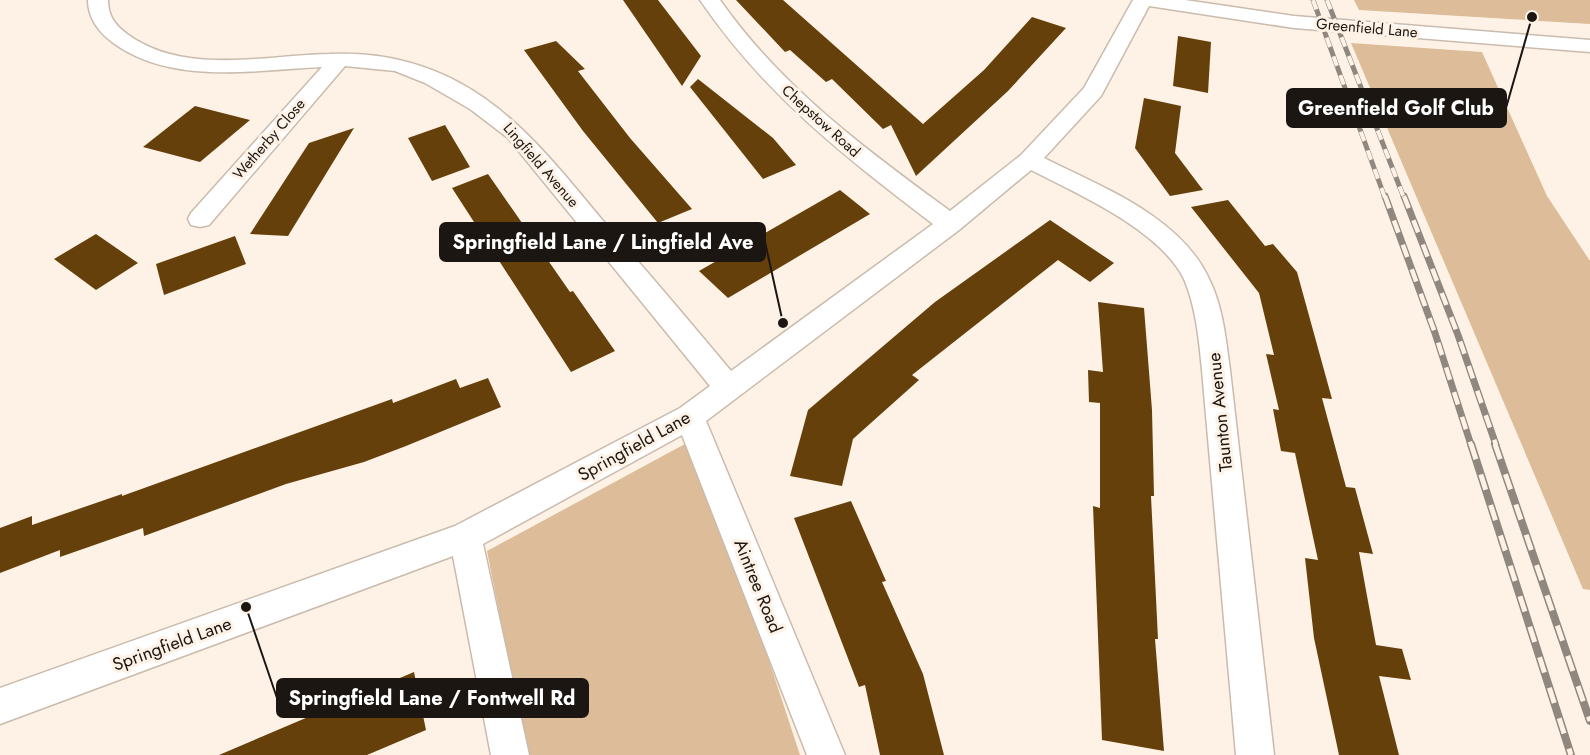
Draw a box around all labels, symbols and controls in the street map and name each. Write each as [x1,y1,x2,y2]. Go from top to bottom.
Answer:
street label: Greenfield Lane [1315,13,1419,43]
street label: Chepstow Road [777,80,865,162]
callout: Greenfield Golf Club [1287,89,1506,127]
street label: Wetherby Close [228,94,311,184]
text: Greenfield Golf Club [1298,94,1494,123]
street label: Lingfield Avenue [498,118,584,213]
callout: Springfield Lane / Lingfield Ave [440,223,765,261]
text: Springfield Lane / Lingfield Ave [452,228,754,257]
street label: Taunton Avenue [1201,351,1239,473]
street label: Springfield Lane [573,404,695,488]
street label: Aintree Road [727,535,789,637]
street label: Springfield Lane [109,610,235,678]
callout: Springfield Lane / Fontwell Rd [277,679,588,717]
text: Springfield Lane / Fontwell Rd [289,684,575,713]

